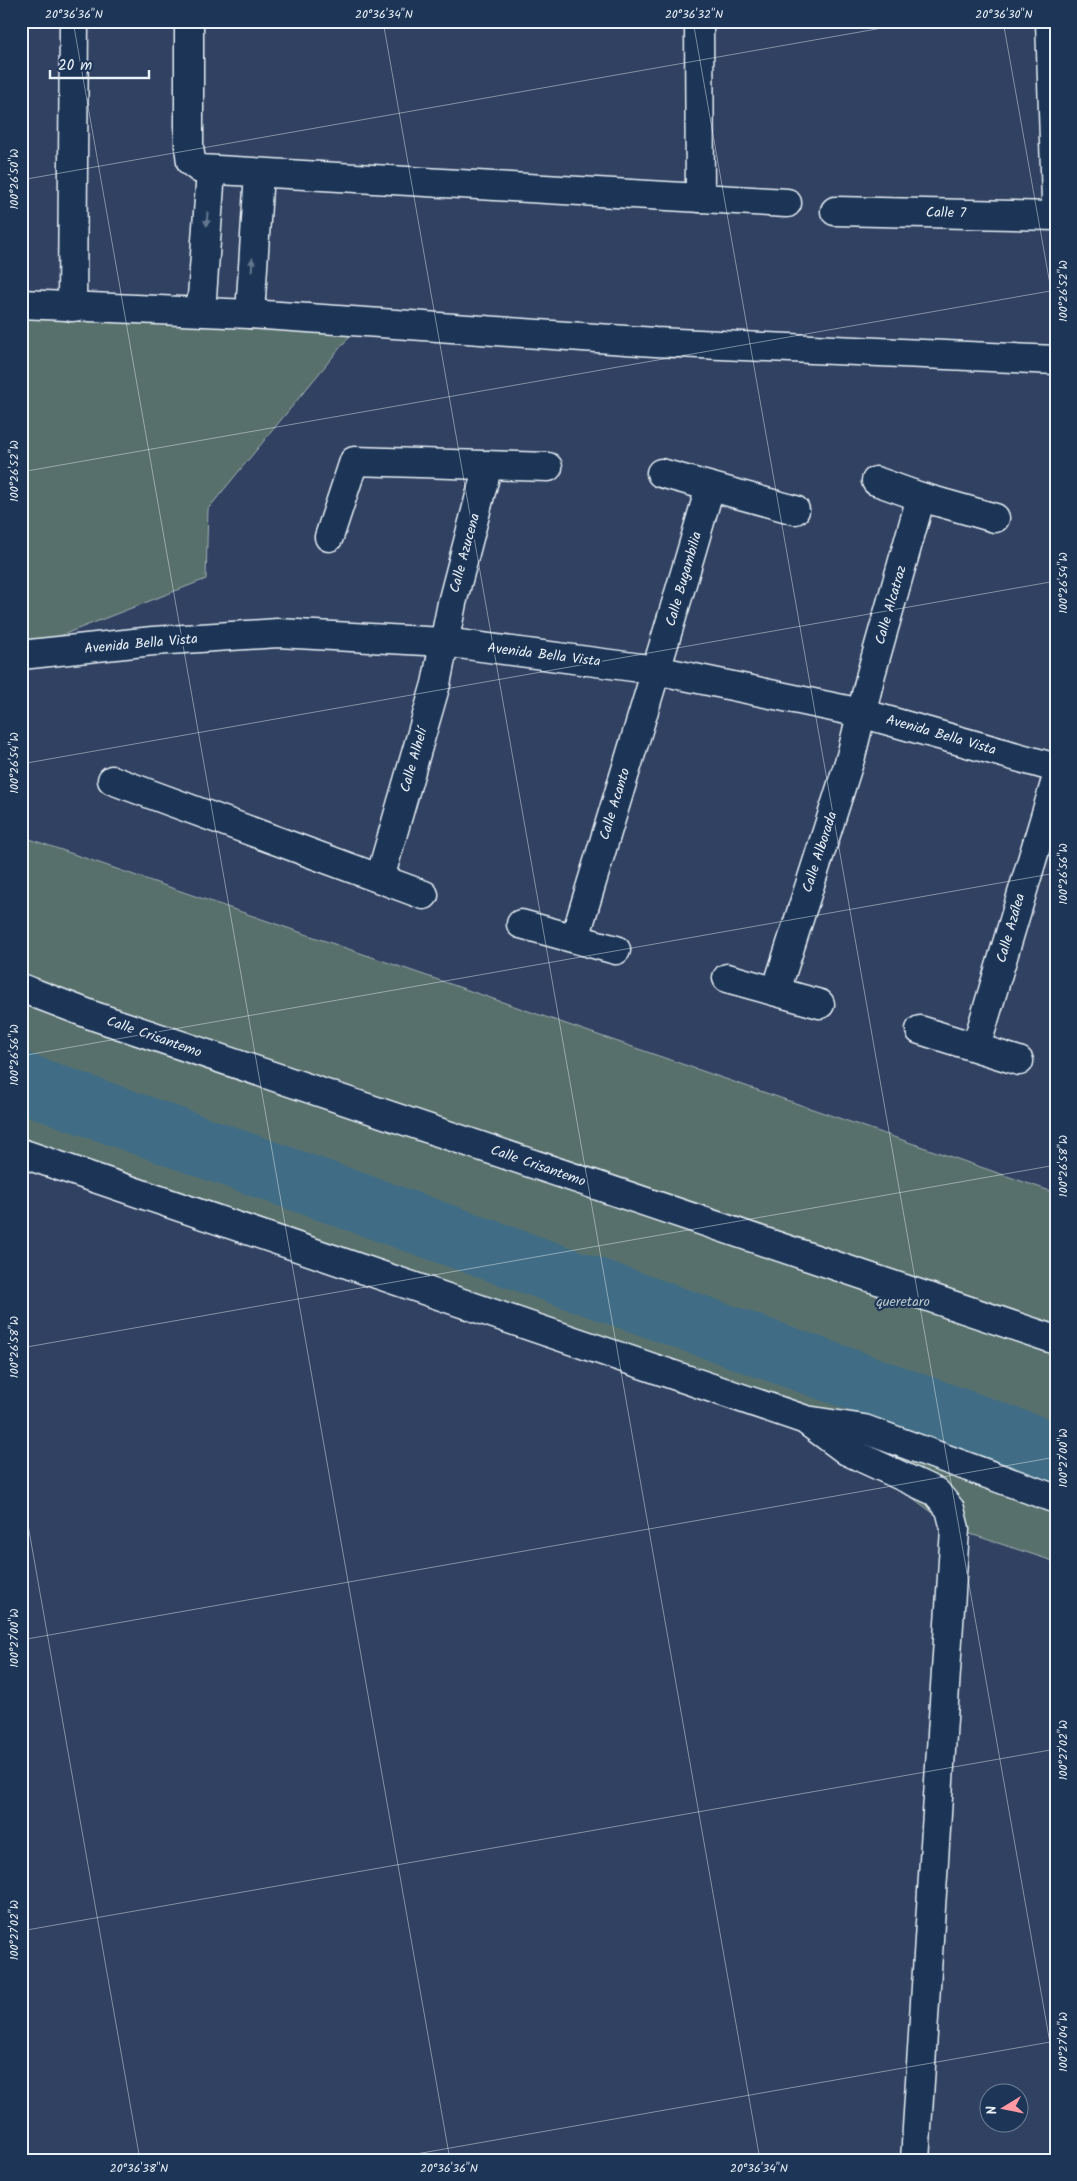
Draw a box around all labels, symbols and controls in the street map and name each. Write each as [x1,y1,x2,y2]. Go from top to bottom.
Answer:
text: 20°36'36"N [45,5,103,24]
text: 20°36'34"N [355,5,413,24]
text: 20°36'32"N [665,5,723,24]
text: 20°36'30"N [975,5,1033,24]
scale bar [50,48,149,80]
text: 20 m [58,54,92,78]
text: 100°26'50"W [5,148,24,210]
street label: Calle 7 [926,202,967,224]
one-way arrow [203,211,211,227]
one-way arrow [249,257,257,273]
text: 100°26'52"W [1054,260,1073,322]
text: 100°26'52"W [5,440,24,502]
street label: Calle Azucena [444,511,486,595]
street label: Calle Bugambilia [660,529,708,629]
text: 100°26'54"W [1054,552,1073,614]
street label: Calle Alcatraz [869,563,913,647]
street label: Avenida Bella Vista [83,628,199,660]
street label: Avenida Bella Vista [486,637,602,673]
street label: Avenida Bella Vista [883,709,999,761]
street label: Calle Alhelí [394,723,434,795]
text: 100°26'54"W [5,732,24,794]
street label: Calle Acanto [594,765,636,843]
street label: Calle Alborada [797,809,843,895]
text: 100°26'56"W [1054,843,1073,905]
street label: Calle Azálea [991,891,1031,965]
street label: Calle Crisantemo [103,1010,205,1064]
text: 100°26'56"W [5,1024,24,1086]
text: 100°26'58"W [1054,1135,1073,1197]
street label: Calle Crisantemo [487,1139,589,1193]
park label: queretaro [876,1291,930,1313]
text: 100°26'58"W [5,1316,24,1378]
text: 100°27'00"W [1054,1428,1073,1488]
text: 100°27'00"W [5,1608,24,1668]
text: 100°27'02"W [1054,1720,1073,1780]
text: 100°27'02"W [5,1900,24,1960]
text: 100°27'04"W [1054,2012,1073,2072]
north arrow [980,2084,1030,2134]
text: N [981,2104,1004,2116]
text: 20°36'38"N [110,2159,168,2178]
text: 20°36'36"N [420,2159,478,2178]
text: 20°36'34"N [730,2159,788,2178]

